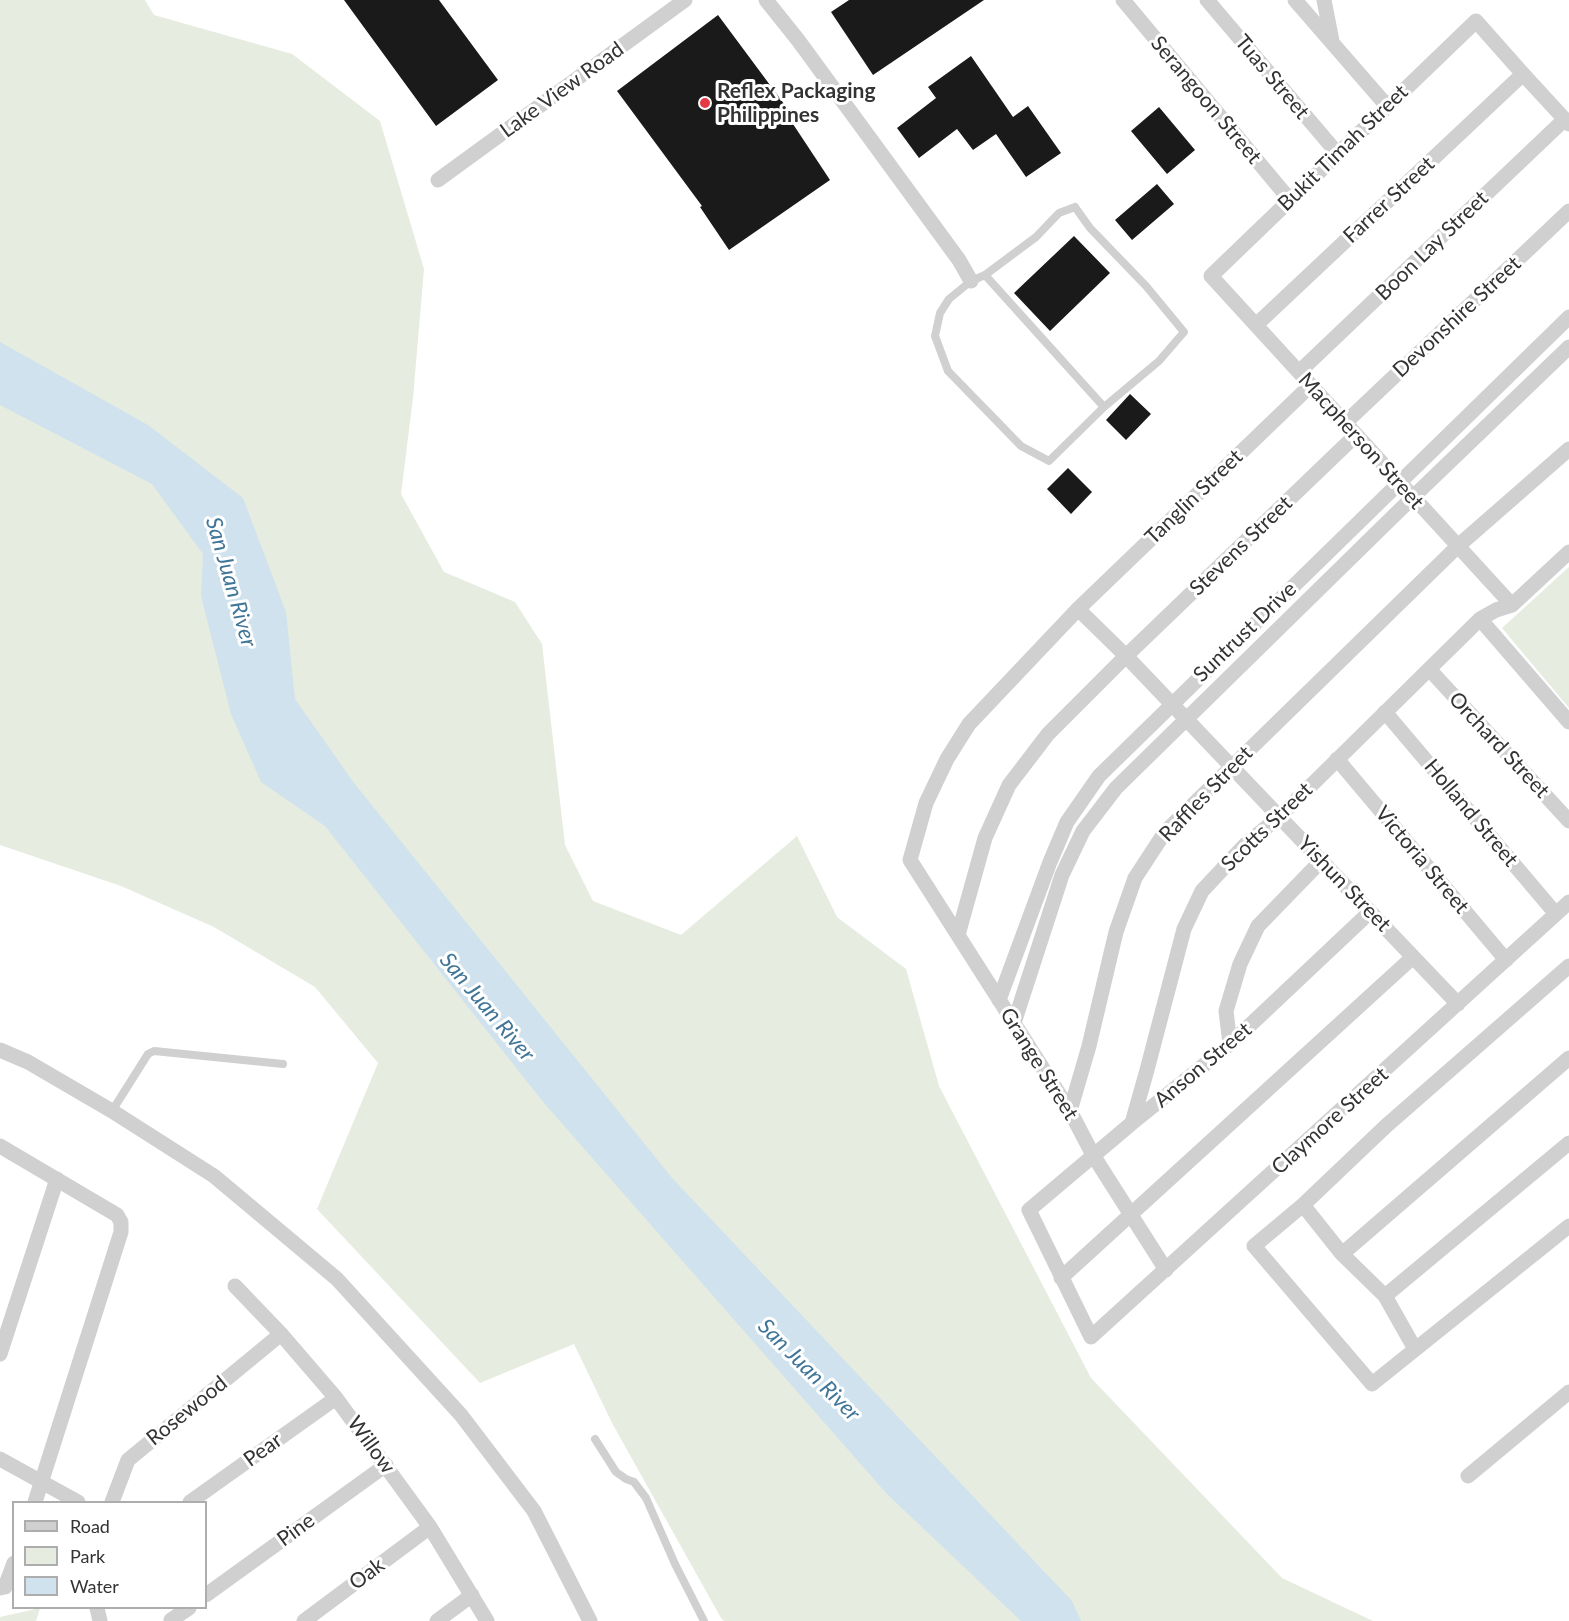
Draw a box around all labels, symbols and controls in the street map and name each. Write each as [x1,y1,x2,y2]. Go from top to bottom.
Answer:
street label: Tuas Street [1230,30,1314,124]
street label: Serangoon Street [1145,31,1267,169]
street label: Lake View Road [495,37,629,143]
place label: Reflex Packaging Philippines [717,78,876,128]
street label: Bukit Timah Street [1273,79,1413,217]
marker: Reflex Packaging Philippines [698,96,712,110]
street label: Farrer Street [1338,152,1440,248]
street label: Boon Lay Street [1370,186,1494,306]
street label: Devonshire Street [1388,251,1526,383]
street label: Macpherson Street [1293,367,1429,515]
street label: Tanglin Street [1140,444,1248,550]
street label: Stevens Street [1185,491,1297,601]
water label: San Juan River [200,514,262,650]
street label: Suntrust Drive [1188,577,1302,687]
street label: Orchard Street [1444,687,1554,803]
street label: Raffles Street [1154,741,1258,847]
street label: Holland Street [1419,754,1523,872]
street label: Scotts Street [1216,777,1318,877]
street label: Victoria Street [1370,801,1474,919]
street label: Yishun Street [1292,831,1396,937]
water label: San Juan River [434,947,540,1067]
street label: Grange Street [995,1003,1083,1125]
street label: Anson Street [1149,1017,1257,1113]
street label: Claymore Street [1267,1062,1393,1180]
water label: San Juan River [752,1313,866,1427]
street label: Rosewood [142,1371,232,1451]
street label: Willow [342,1411,400,1479]
street label: Pear [239,1428,287,1472]
legend [12,1501,207,1609]
street label: Pine [272,1508,320,1552]
text: Road [70,1515,110,1537]
text: Park [70,1545,105,1567]
street label: Oak [344,1553,390,1595]
text: Water [70,1575,119,1597]

